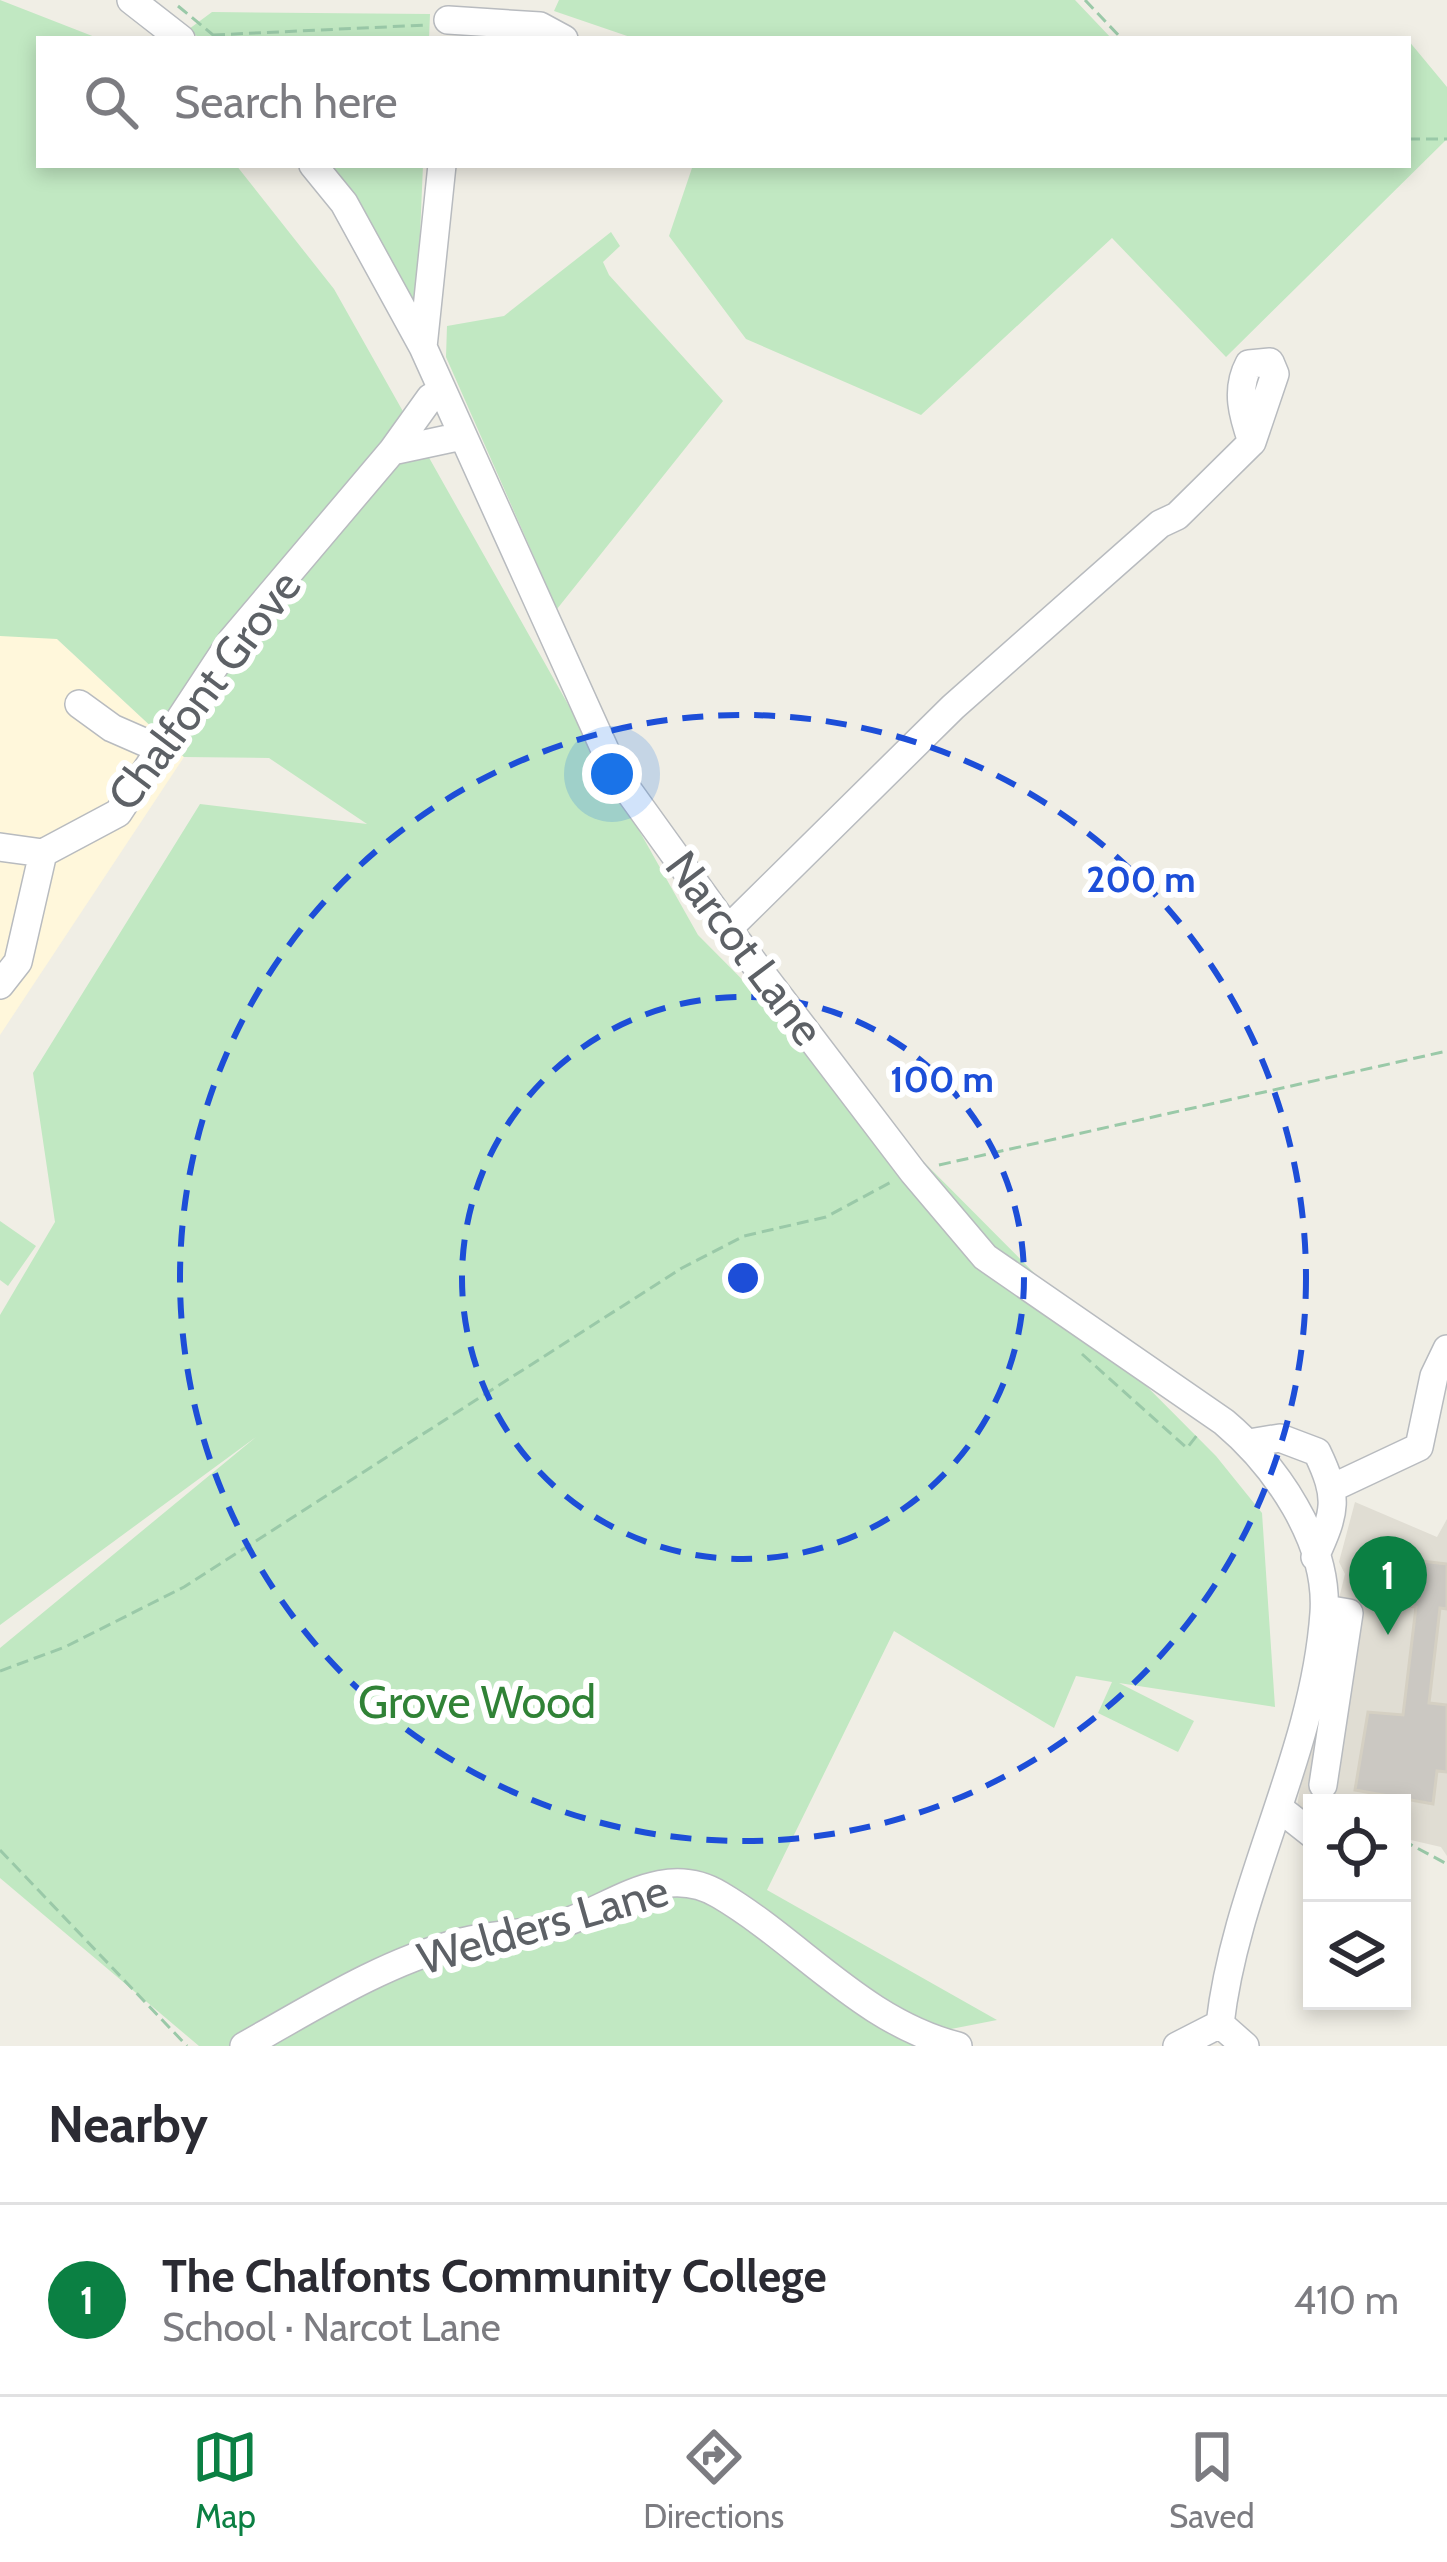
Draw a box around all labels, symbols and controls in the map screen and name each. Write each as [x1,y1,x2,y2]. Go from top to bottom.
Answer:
search box [36,36,1411,168]
icon: search [78,69,144,135]
text: Search here [174,75,398,129]
street label: Chalfont Grove [96,559,312,821]
your location [582,744,642,804]
street label: Narcot Lane [655,840,835,1056]
text: 200 m [1086,857,1196,901]
text: 100 m [890,1057,994,1101]
centre of rings [722,1257,764,1299]
pin: 1 [1349,1536,1427,1635]
park label: Grove Wood [358,1675,596,1729]
map controls [1303,1794,1411,2010]
button: locate [1303,1794,1411,1902]
street label: Welders Lane [412,1863,674,1985]
button: layers [1303,1902,1411,2010]
text: Nearby [48,2093,208,2155]
text: The Chalfonts Community College [162,2249,827,2303]
text: 1 [80,2276,94,2324]
text: 410 m [1294,2276,1399,2324]
text: School · Narcot Lane [162,2303,501,2351]
tab: Map [192,2424,258,2536]
tab: Directions [643,2424,784,2536]
tab: Saved [1169,2424,1255,2536]

